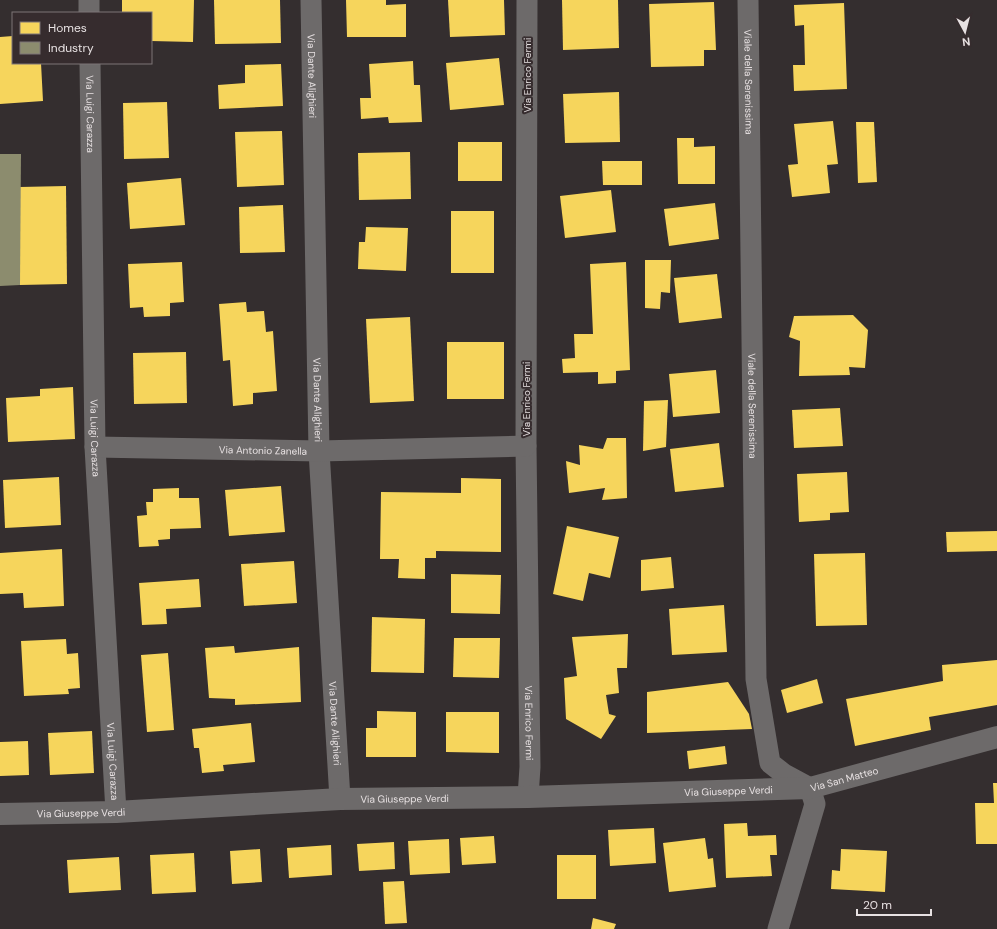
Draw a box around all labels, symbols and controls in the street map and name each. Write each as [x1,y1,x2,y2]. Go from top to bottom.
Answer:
legend [12,12,152,64]
north arrow [945,12,985,52]
text: Homes [48,20,87,36]
street label: Viale della Serenissima [741,29,756,135]
street label: Via Dante Alighieri [305,34,319,118]
text: N [961,34,971,49]
street label: Via Enrico Fermi [521,38,534,112]
text: Industry [48,40,94,56]
street label: Via Luigi Carazza [83,75,97,153]
street label: Viale della Serenissima [745,353,759,459]
street label: Via Dante Alighieri [310,358,325,442]
street label: Via Enrico Fermi [520,362,533,436]
street label: Via Luigi Carazza [87,399,103,477]
street label: Via Antonio Zanella [219,443,307,458]
street label: Via Dante Alighieri [326,681,344,766]
street label: Via Enrico Fermi [522,685,536,761]
street label: Via Luigi Carazza [104,722,121,801]
street label: Via San Matteo [809,764,880,795]
street label: Via Giuseppe Verdi [684,783,773,799]
street label: Via Giuseppe Verdi [360,792,449,806]
street label: Via Giuseppe Verdi [37,805,126,820]
scale bar [857,891,931,917]
text: 20 m [863,897,892,913]

